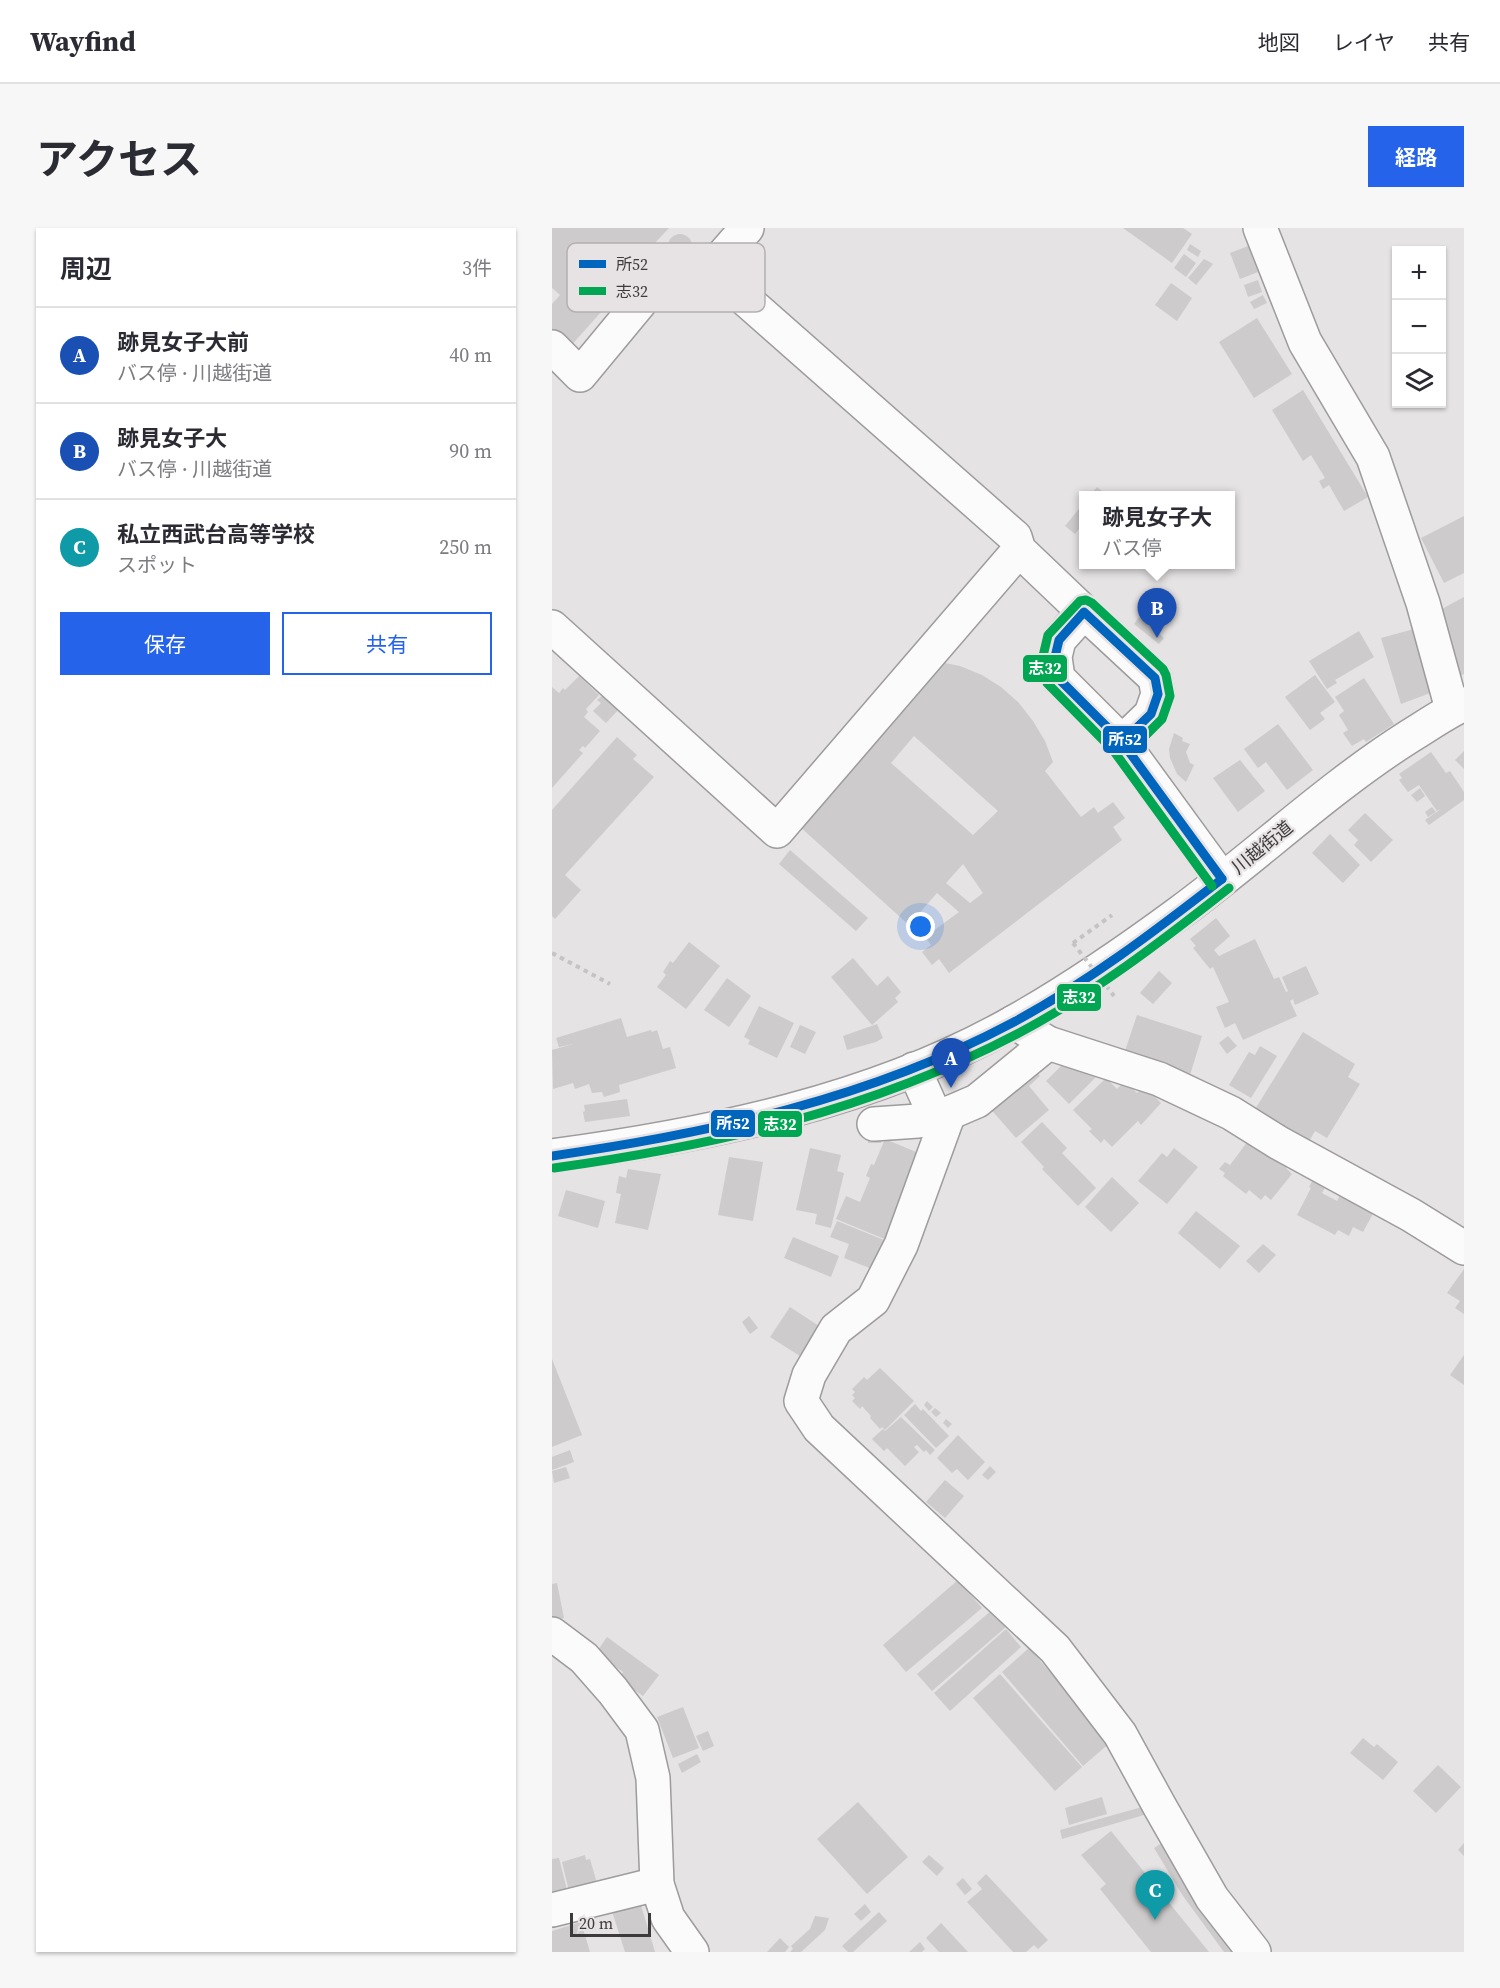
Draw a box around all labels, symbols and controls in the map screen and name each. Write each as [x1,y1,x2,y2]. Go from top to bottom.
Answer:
text: Wayfind [30,22,136,60]
text: 地図 [1258,28,1300,57]
text: レイヤ [1333,28,1395,57]
text: 共有 [1428,28,1470,57]
button: 経路 [1368,126,1464,187]
text: アクセス [36,130,202,188]
legend [567,243,765,312]
map controls [1392,246,1446,408]
button: + [1392,246,1446,300]
text: 周辺 [60,251,112,287]
text: 所52 [616,253,648,275]
text: 3件 [462,254,492,282]
text: 志32 [616,280,648,302]
button: − [1392,300,1446,354]
text: 跡見女子大前 [117,327,249,357]
text: A [73,341,86,369]
text: 40 m [449,341,492,369]
button: layers [1392,354,1446,408]
text: バス停 · 川越街道 [117,359,272,387]
text: 跡見女子大 [117,423,227,453]
text: B [73,437,86,465]
text: 90 m [449,437,492,465]
text: バス停 · 川越街道 [117,455,272,483]
popup [1079,491,1235,569]
text: 跡見女子大 [1102,502,1212,532]
text: 私立西武台高等学校 [117,519,315,549]
text: C [73,533,86,561]
text: 250 m [439,533,492,561]
text: バス停 [1102,534,1162,562]
text: スポット [117,551,197,579]
pin: B [1138,588,1176,638]
button: 保存 [60,612,270,675]
button: 共有 [282,612,492,675]
line badge: 志32 [1022,654,1068,683]
text: 志32 [1028,657,1062,679]
line badge: 所52 [1102,725,1148,754]
text: 所52 [1108,728,1142,750]
street label: 川越街道 [1226,815,1298,879]
your location [906,912,935,941]
line badge: 志32 [1056,983,1102,1012]
text: 志32 [1062,986,1096,1008]
pin: A [932,1038,970,1088]
line badge: 所52 [710,1109,756,1138]
line badge: 志32 [757,1110,803,1138]
text: 所52 [716,1112,750,1134]
text: 志32 [763,1113,797,1135]
pin: C [1136,1870,1174,1920]
scale bar [570,1910,651,1938]
text: 20 m [579,1912,613,1934]

